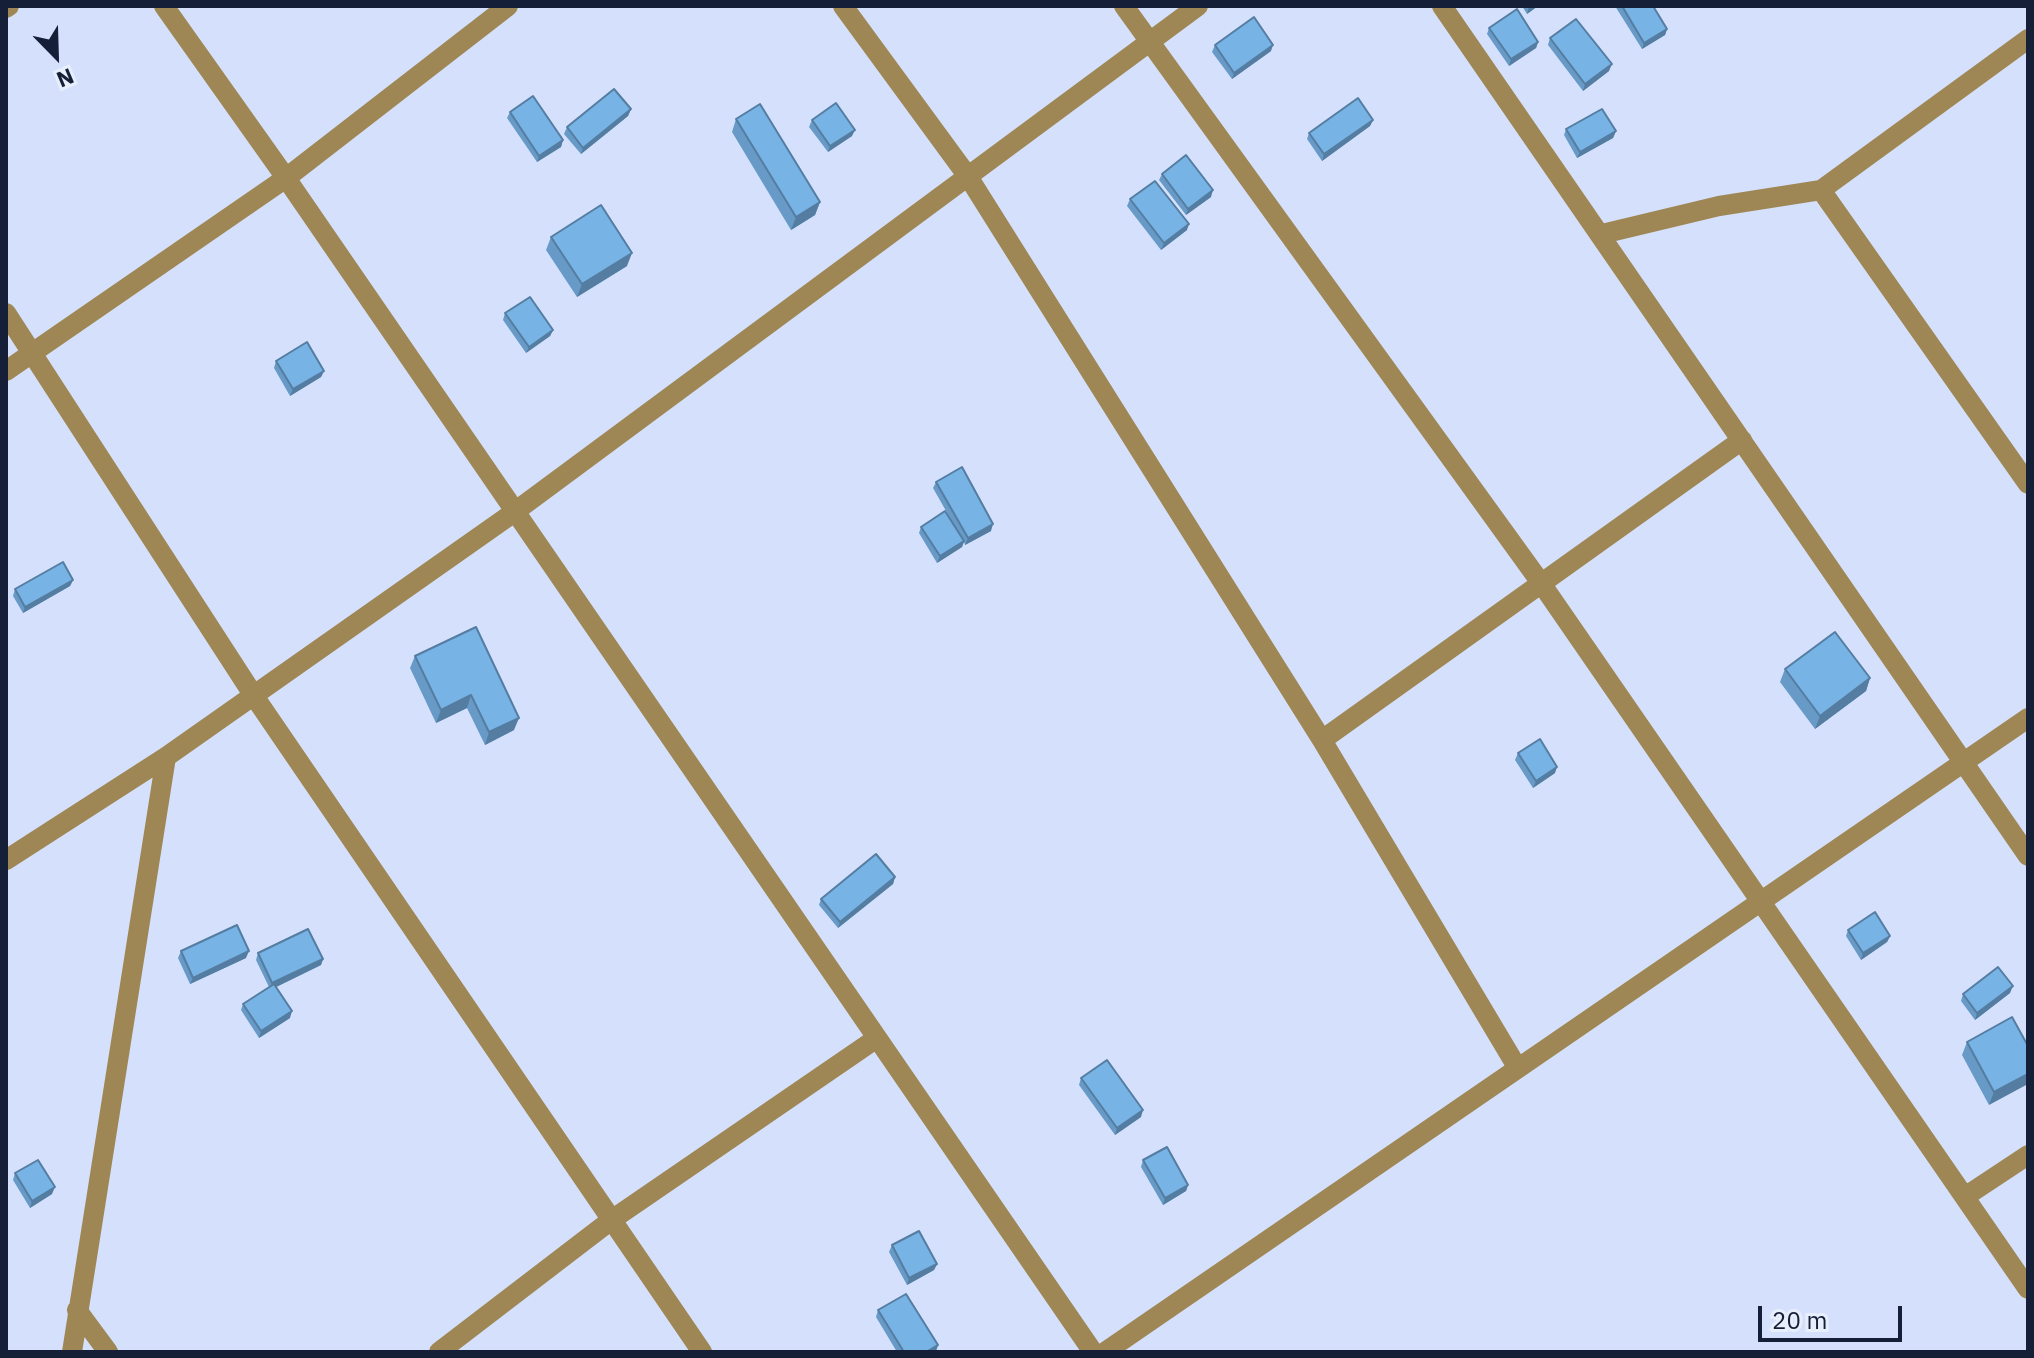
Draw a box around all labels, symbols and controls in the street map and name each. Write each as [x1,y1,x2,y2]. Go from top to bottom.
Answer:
north arrow [16,16,96,96]
text: N [53,62,79,95]
scale bar [1762,1290,1906,1340]
text: 20 m [1772,1304,1827,1336]

